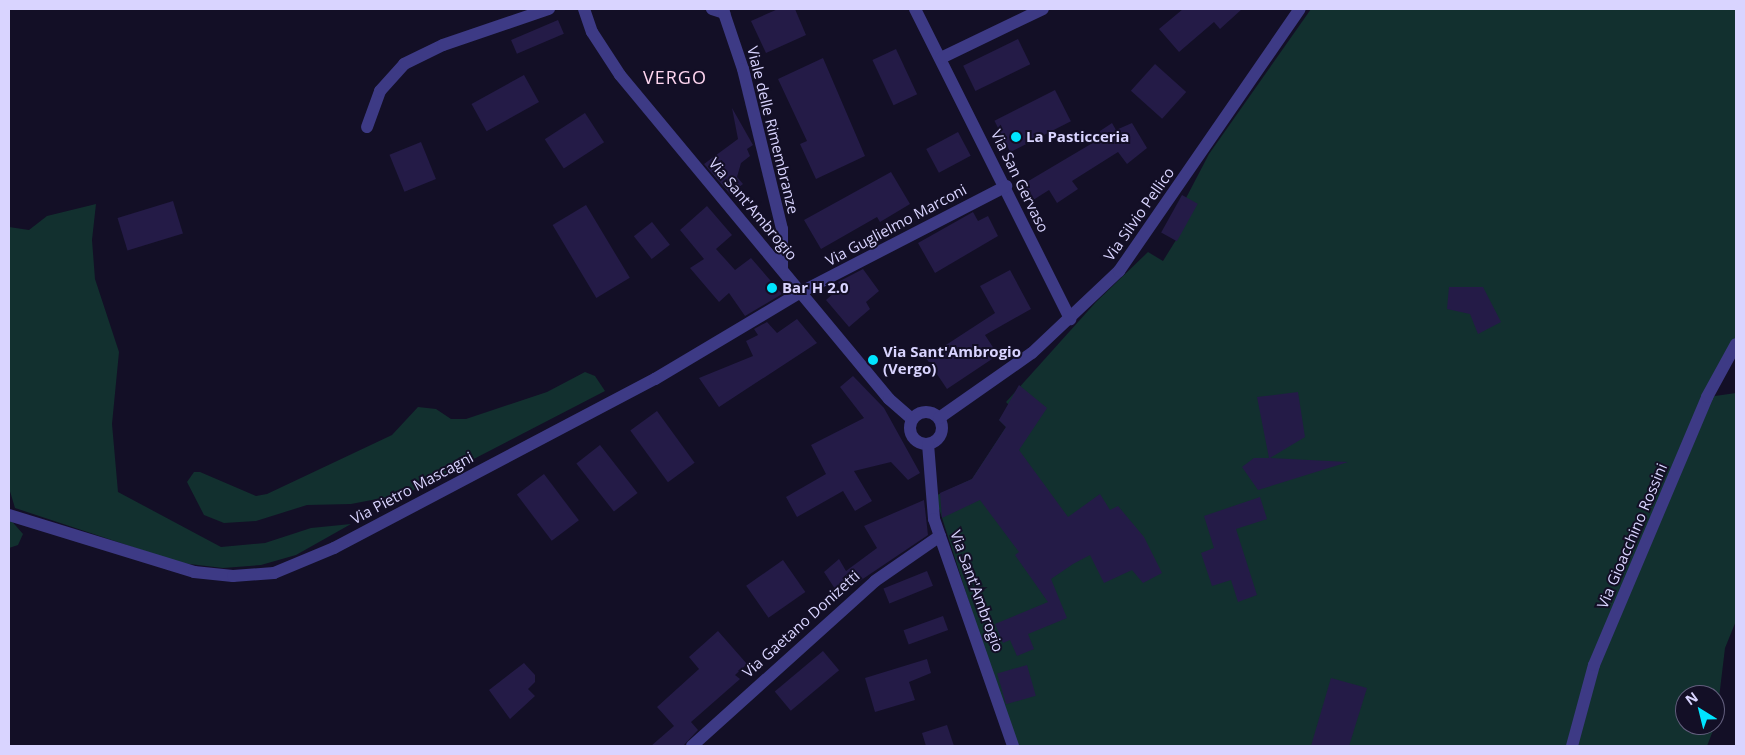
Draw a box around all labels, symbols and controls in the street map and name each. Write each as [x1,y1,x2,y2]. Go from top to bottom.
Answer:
street label: Viale delle Rimembranze [743,44,803,216]
district label: VERGO [642,66,708,88]
street label: Via San Gervaso [987,127,1053,235]
place label: La Pasticceria [1026,128,1129,146]
marker: La Pasticceria [1010,131,1022,143]
street label: Via Sant'Ambrogio [705,154,801,264]
street label: Via Silvio Pellico [1100,164,1178,264]
street label: Via Guglielmo Marconi [822,180,970,270]
place label: Bar H 2.0 [782,279,849,297]
marker: Bar H 2.0 [766,282,778,294]
place label: Via Sant'Ambrogio (Vergo) [883,342,1021,377]
marker: Via Sant'Ambrogio (Vergo) [867,354,879,366]
street label: Via Pietro Mascagni [348,448,476,528]
street label: Via Gioacchino Rossini [1593,461,1671,611]
street label: Via Sant'Ambrogio [947,528,1007,654]
street label: Via Gaetano Donizetti [739,567,863,681]
north arrow [1675,685,1725,735]
text: N [1681,687,1702,709]

